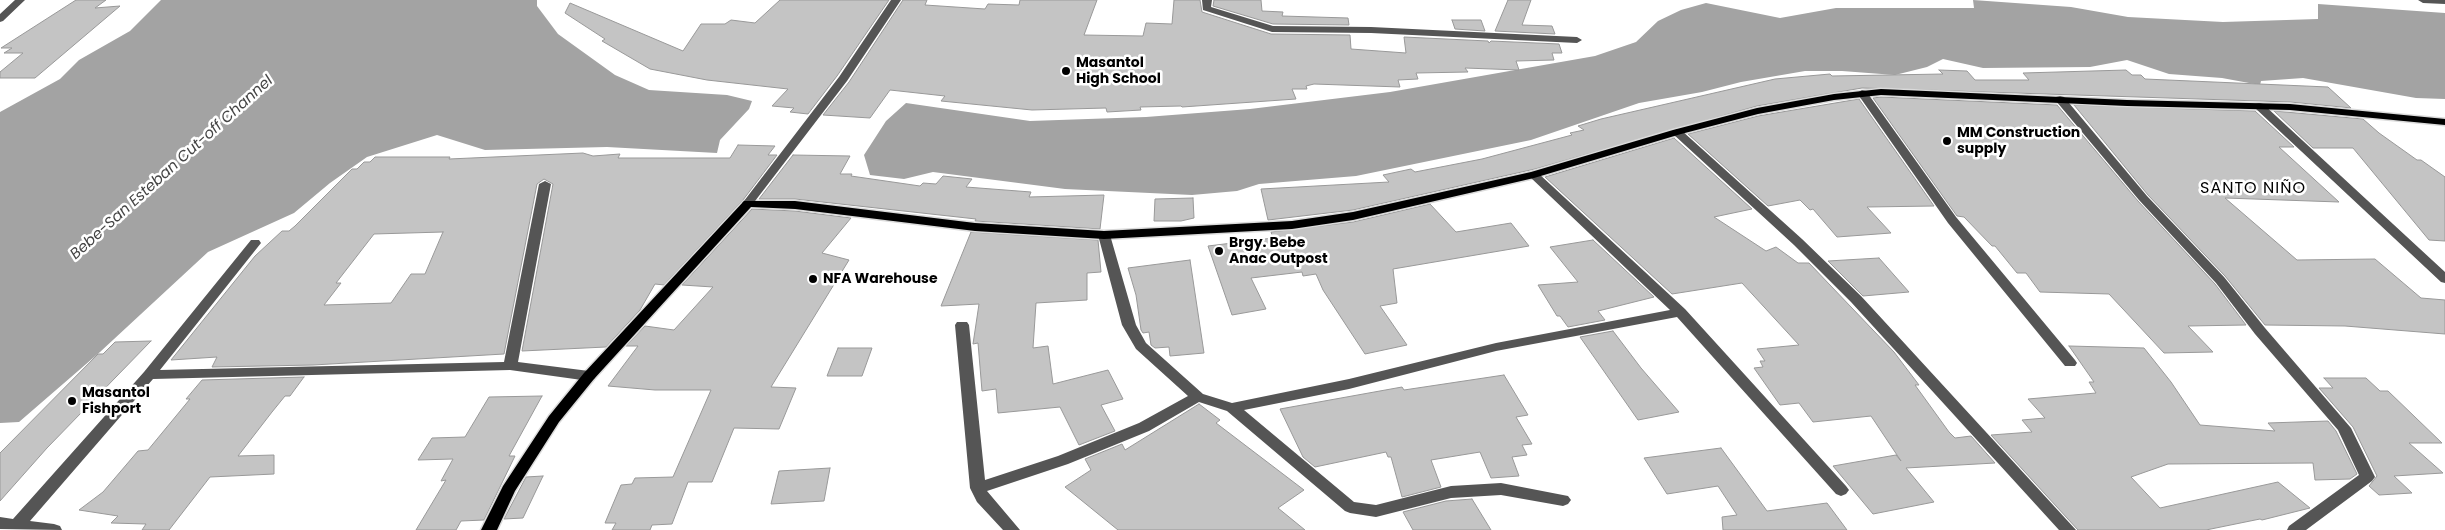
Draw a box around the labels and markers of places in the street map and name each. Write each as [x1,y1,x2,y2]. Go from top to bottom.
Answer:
place label: Masantol High School [1076,55,1161,88]
marker: Masantol High School [1060,65,1072,77]
place label: MM Construction supply [1957,125,2080,158]
marker: MM Construction supply [1941,135,1953,147]
place label: Brgy. Bebe Anac Outpost [1229,235,1328,268]
marker: Brgy. Bebe Anac Outpost [1213,245,1225,257]
place label: NFA Warehouse [823,271,938,287]
marker: NFA Warehouse [807,273,819,285]
place label: Masantol Fishport [82,385,150,418]
marker: Masantol Fishport [66,395,78,407]

